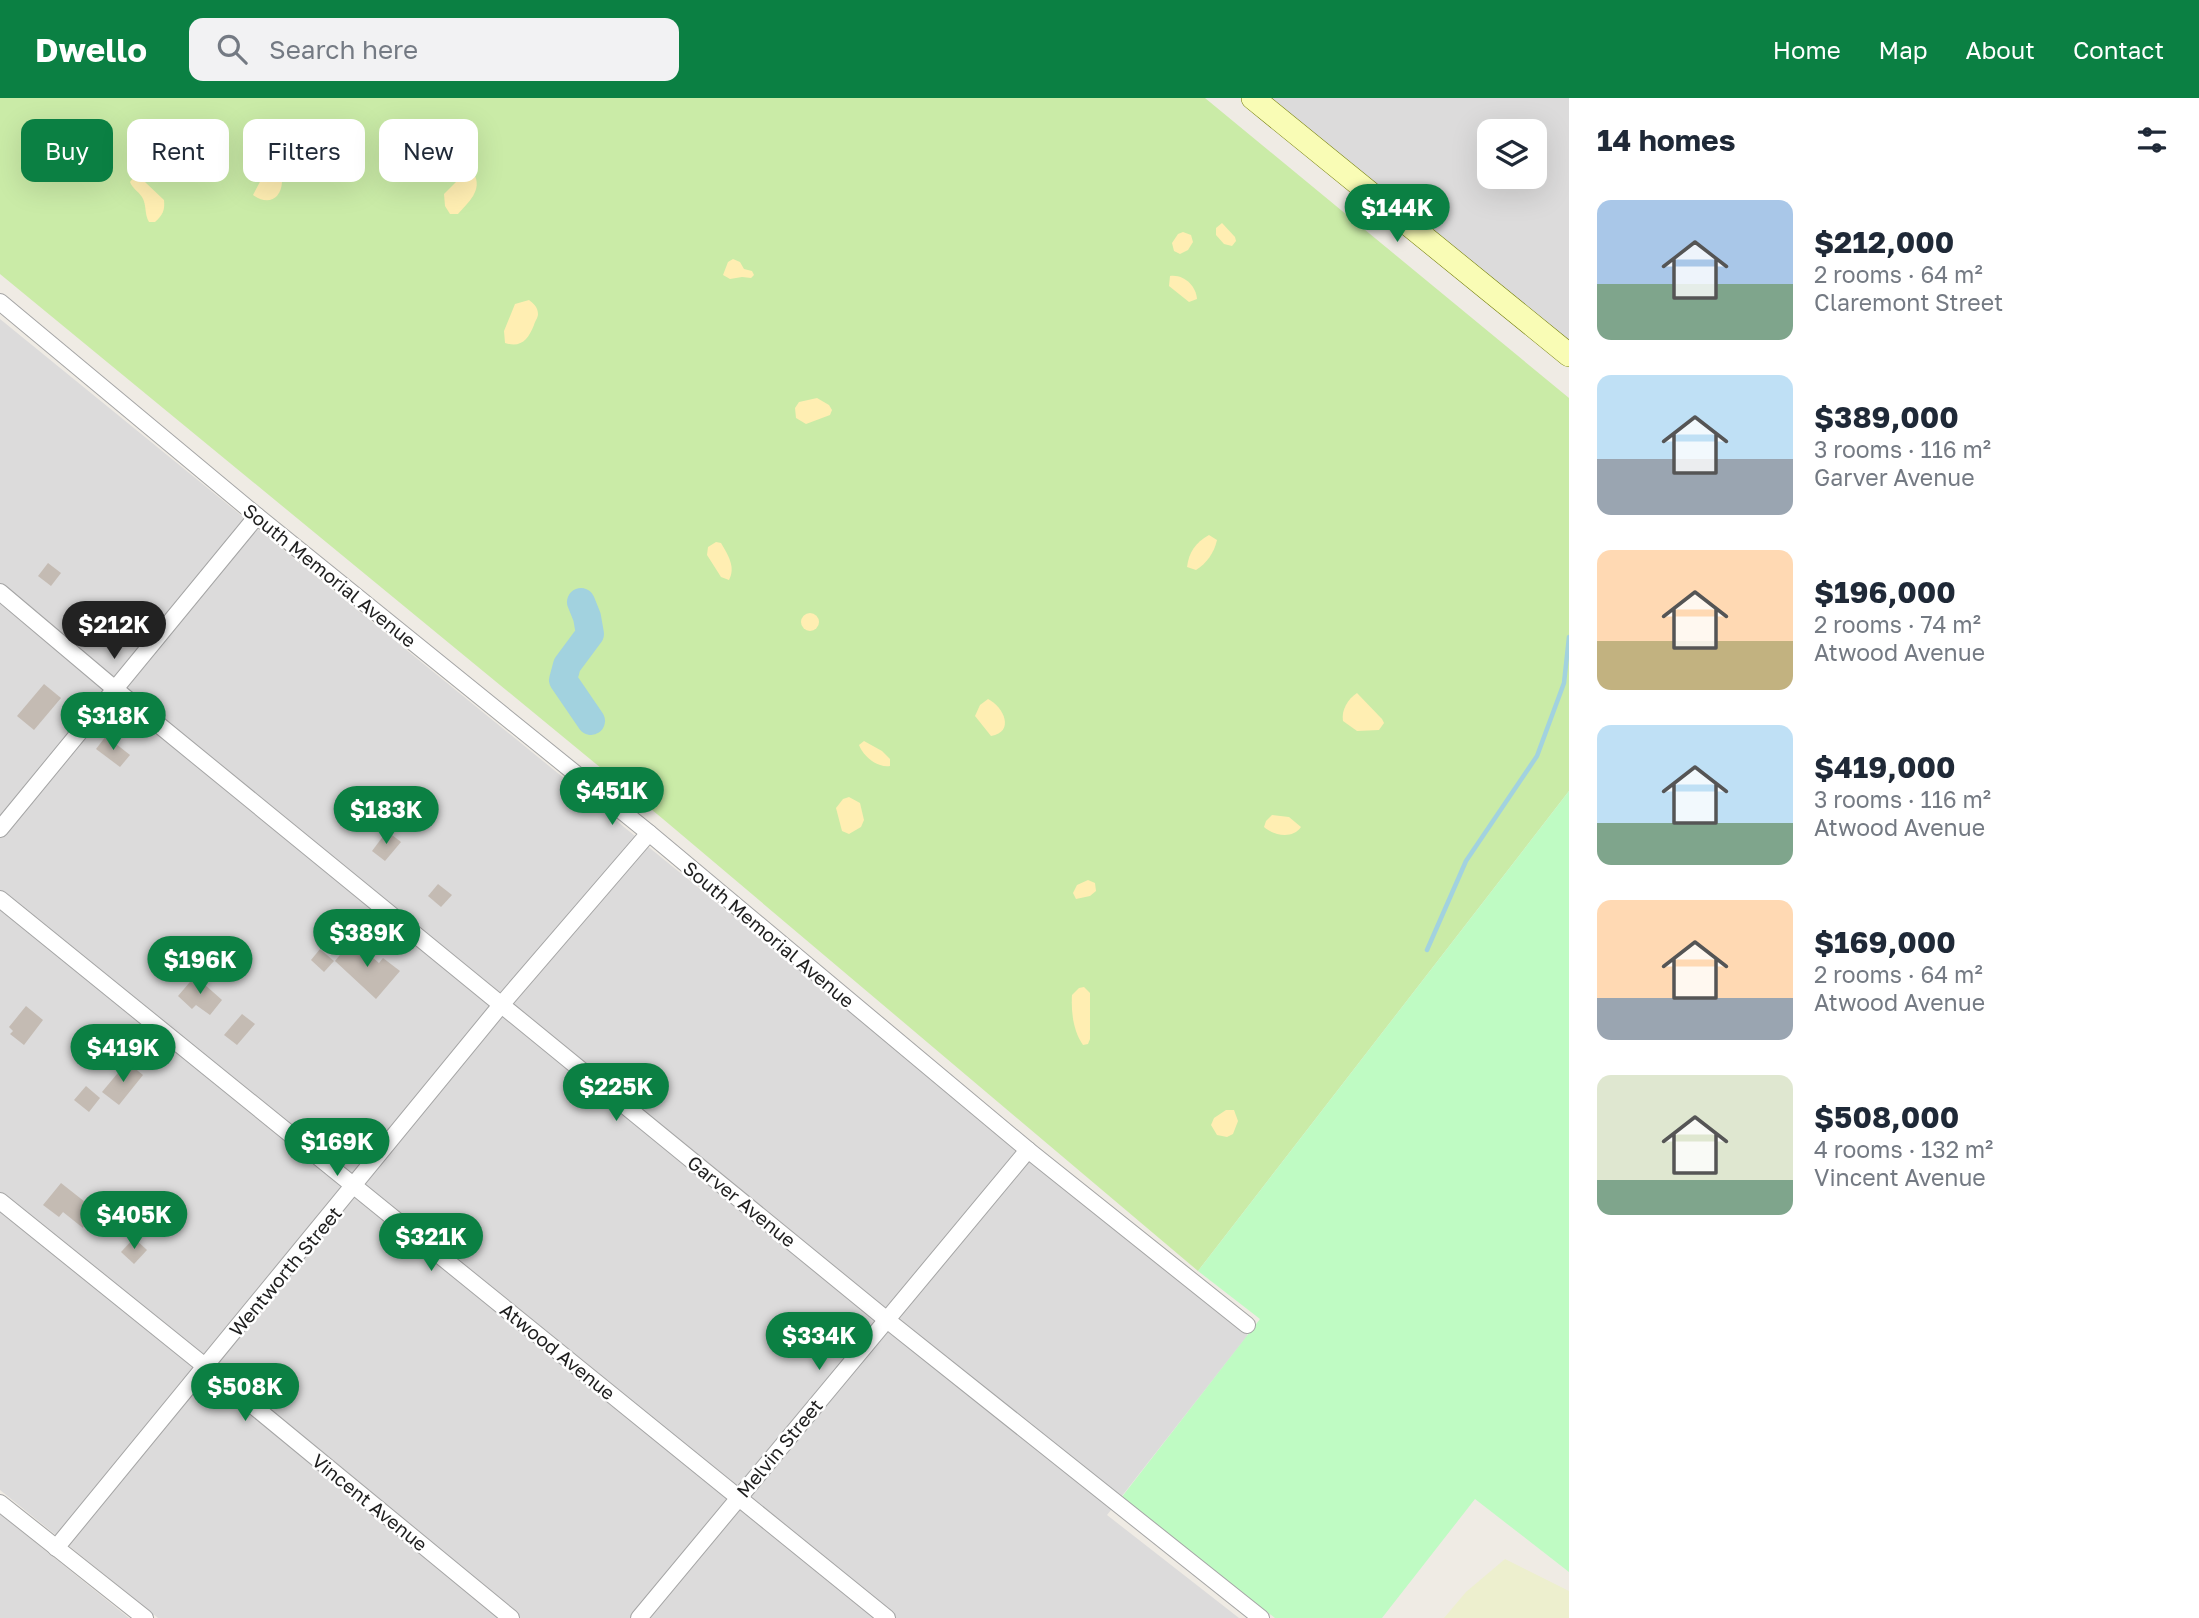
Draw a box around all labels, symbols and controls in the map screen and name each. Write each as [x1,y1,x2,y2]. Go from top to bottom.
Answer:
search box [189,18,679,81]
text: Dwello [35,30,147,69]
icon: search [213,30,251,68]
text: Search here [269,34,418,65]
text: Home [1773,35,1841,64]
text: Map [1879,35,1928,64]
text: About [1966,35,2035,64]
text: Contact [2073,35,2164,64]
chip: Buy [21,119,113,182]
chip: Rent [127,119,229,182]
chip: Filters [243,119,365,182]
chip: New [379,119,478,182]
map controls [1477,119,1547,189]
button: layers [1477,119,1547,189]
icon: filters [2133,121,2171,159]
text: 14 homes [1597,122,1736,158]
pin: $144K [1348,184,1446,244]
text: $144K [1361,193,1433,221]
text: $212,000 [1814,224,1954,260]
icon: home [1653,228,1737,312]
text: 2 rooms · 64 m² [1814,260,1983,288]
text: Claremont Street [1814,288,2003,316]
text: $389,000 [1814,399,1959,435]
icon: home [1653,403,1737,487]
text: 3 rooms · 116 m² [1814,435,1991,463]
text: Garver Avenue [1814,463,1975,491]
street label: South Memorial Avenue [239,498,421,652]
text: $196,000 [1814,574,1956,610]
icon: home [1653,578,1737,662]
pin: $212K [65,602,163,661]
text: $212K [78,610,150,638]
text: 2 rooms · 74 m² [1814,610,1981,638]
text: Atwood Avenue [1814,638,1985,666]
pin: $318K [64,692,162,752]
text: $318K [77,701,149,729]
text: $419,000 [1814,749,1955,785]
icon: home [1653,753,1737,837]
pin: $451K [563,768,661,827]
text: $451K [576,776,648,804]
text: 3 rooms · 116 m² [1814,785,1991,813]
pin: $183K [337,786,435,846]
text: $183K [350,795,422,823]
text: Atwood Avenue [1814,813,1985,841]
street label: South Memorial Avenue [679,856,859,1012]
pin: $389K [318,910,416,969]
text: $389K [329,918,405,946]
text: $169,000 [1814,924,1956,960]
icon: home [1653,928,1737,1012]
pin: $196K [151,936,249,996]
text: $196K [163,945,237,973]
text: 2 rooms · 64 m² [1814,960,1983,988]
text: Atwood Avenue [1814,988,1985,1016]
pin: $419K [74,1024,172,1084]
text: $419K [87,1033,159,1061]
pin: $225K [567,1063,665,1123]
text: $225K [579,1072,653,1100]
text: $508,000 [1814,1099,1959,1135]
icon: home [1653,1103,1737,1187]
pin: $169K [288,1118,386,1178]
text: $169K [300,1127,374,1155]
text: 4 rooms · 132 m² [1814,1135,1993,1163]
street label: Garver Avenue [683,1150,801,1252]
text: Vincent Avenue [1814,1163,1986,1191]
pin: $405K [85,1192,183,1251]
text: $405K [96,1200,172,1228]
street label: Wentworth Street [224,1201,346,1341]
pin: $321K [382,1214,480,1273]
text: $321K [395,1222,467,1250]
street label: Atwood Avenue [496,1298,620,1404]
pin: $334K [770,1312,868,1372]
text: $334K [782,1321,856,1349]
pin: $508K [196,1364,294,1423]
text: $508K [207,1372,283,1400]
street label: Melvin Street [731,1394,827,1502]
street label: Vincent Avenue [308,1448,432,1556]

